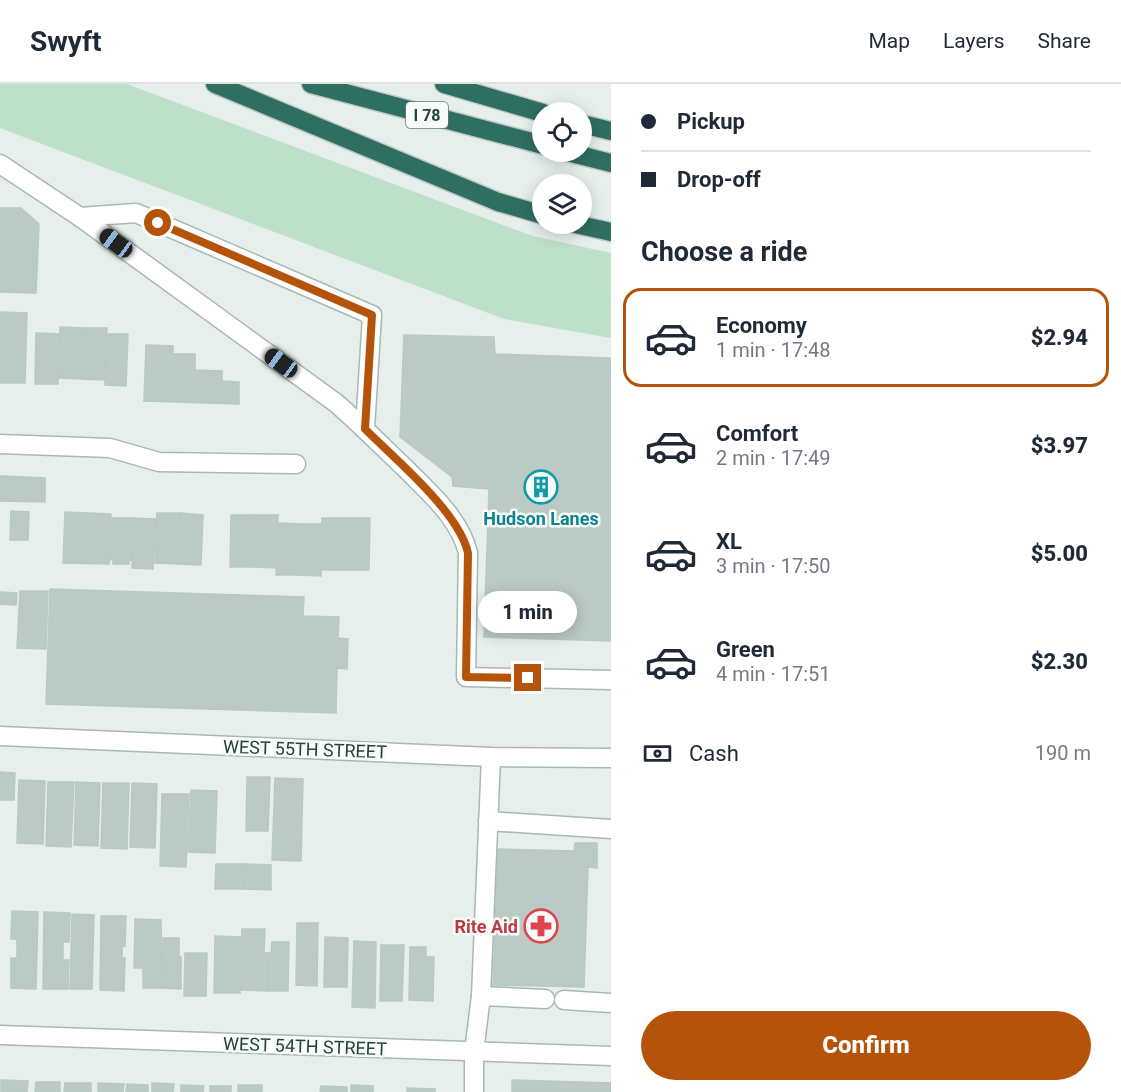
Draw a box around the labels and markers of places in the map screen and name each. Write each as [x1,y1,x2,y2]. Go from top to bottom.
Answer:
building icon: Hudson Lanes [523,469,559,505]
place label: Hudson Lanes [483,508,599,529]
pharmacy icon: Rite Aid [523,908,559,944]
place label: Rite Aid [454,916,518,937]

